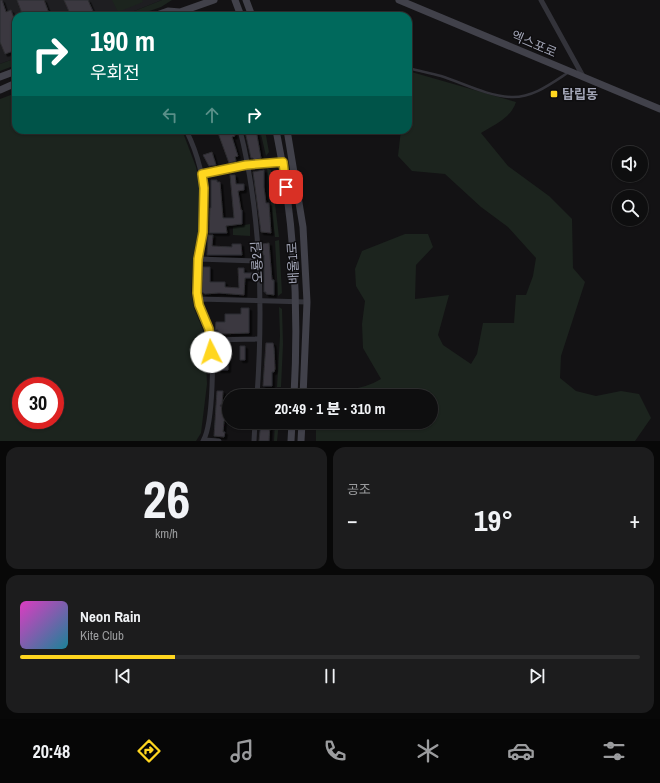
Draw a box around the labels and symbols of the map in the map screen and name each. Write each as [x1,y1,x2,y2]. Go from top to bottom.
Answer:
street label: 엑스포로 [509,27,559,61]
place label: 탑립동 [562,86,598,103]
marker: 탑립동 [549,89,559,99]
pin [269,170,303,204]
street label: 오룡2길 [247,241,267,283]
street label: 배울1로 [283,242,303,284]
position arrow [190,331,232,373]
speed limit sign: 30 [12,377,64,429]

